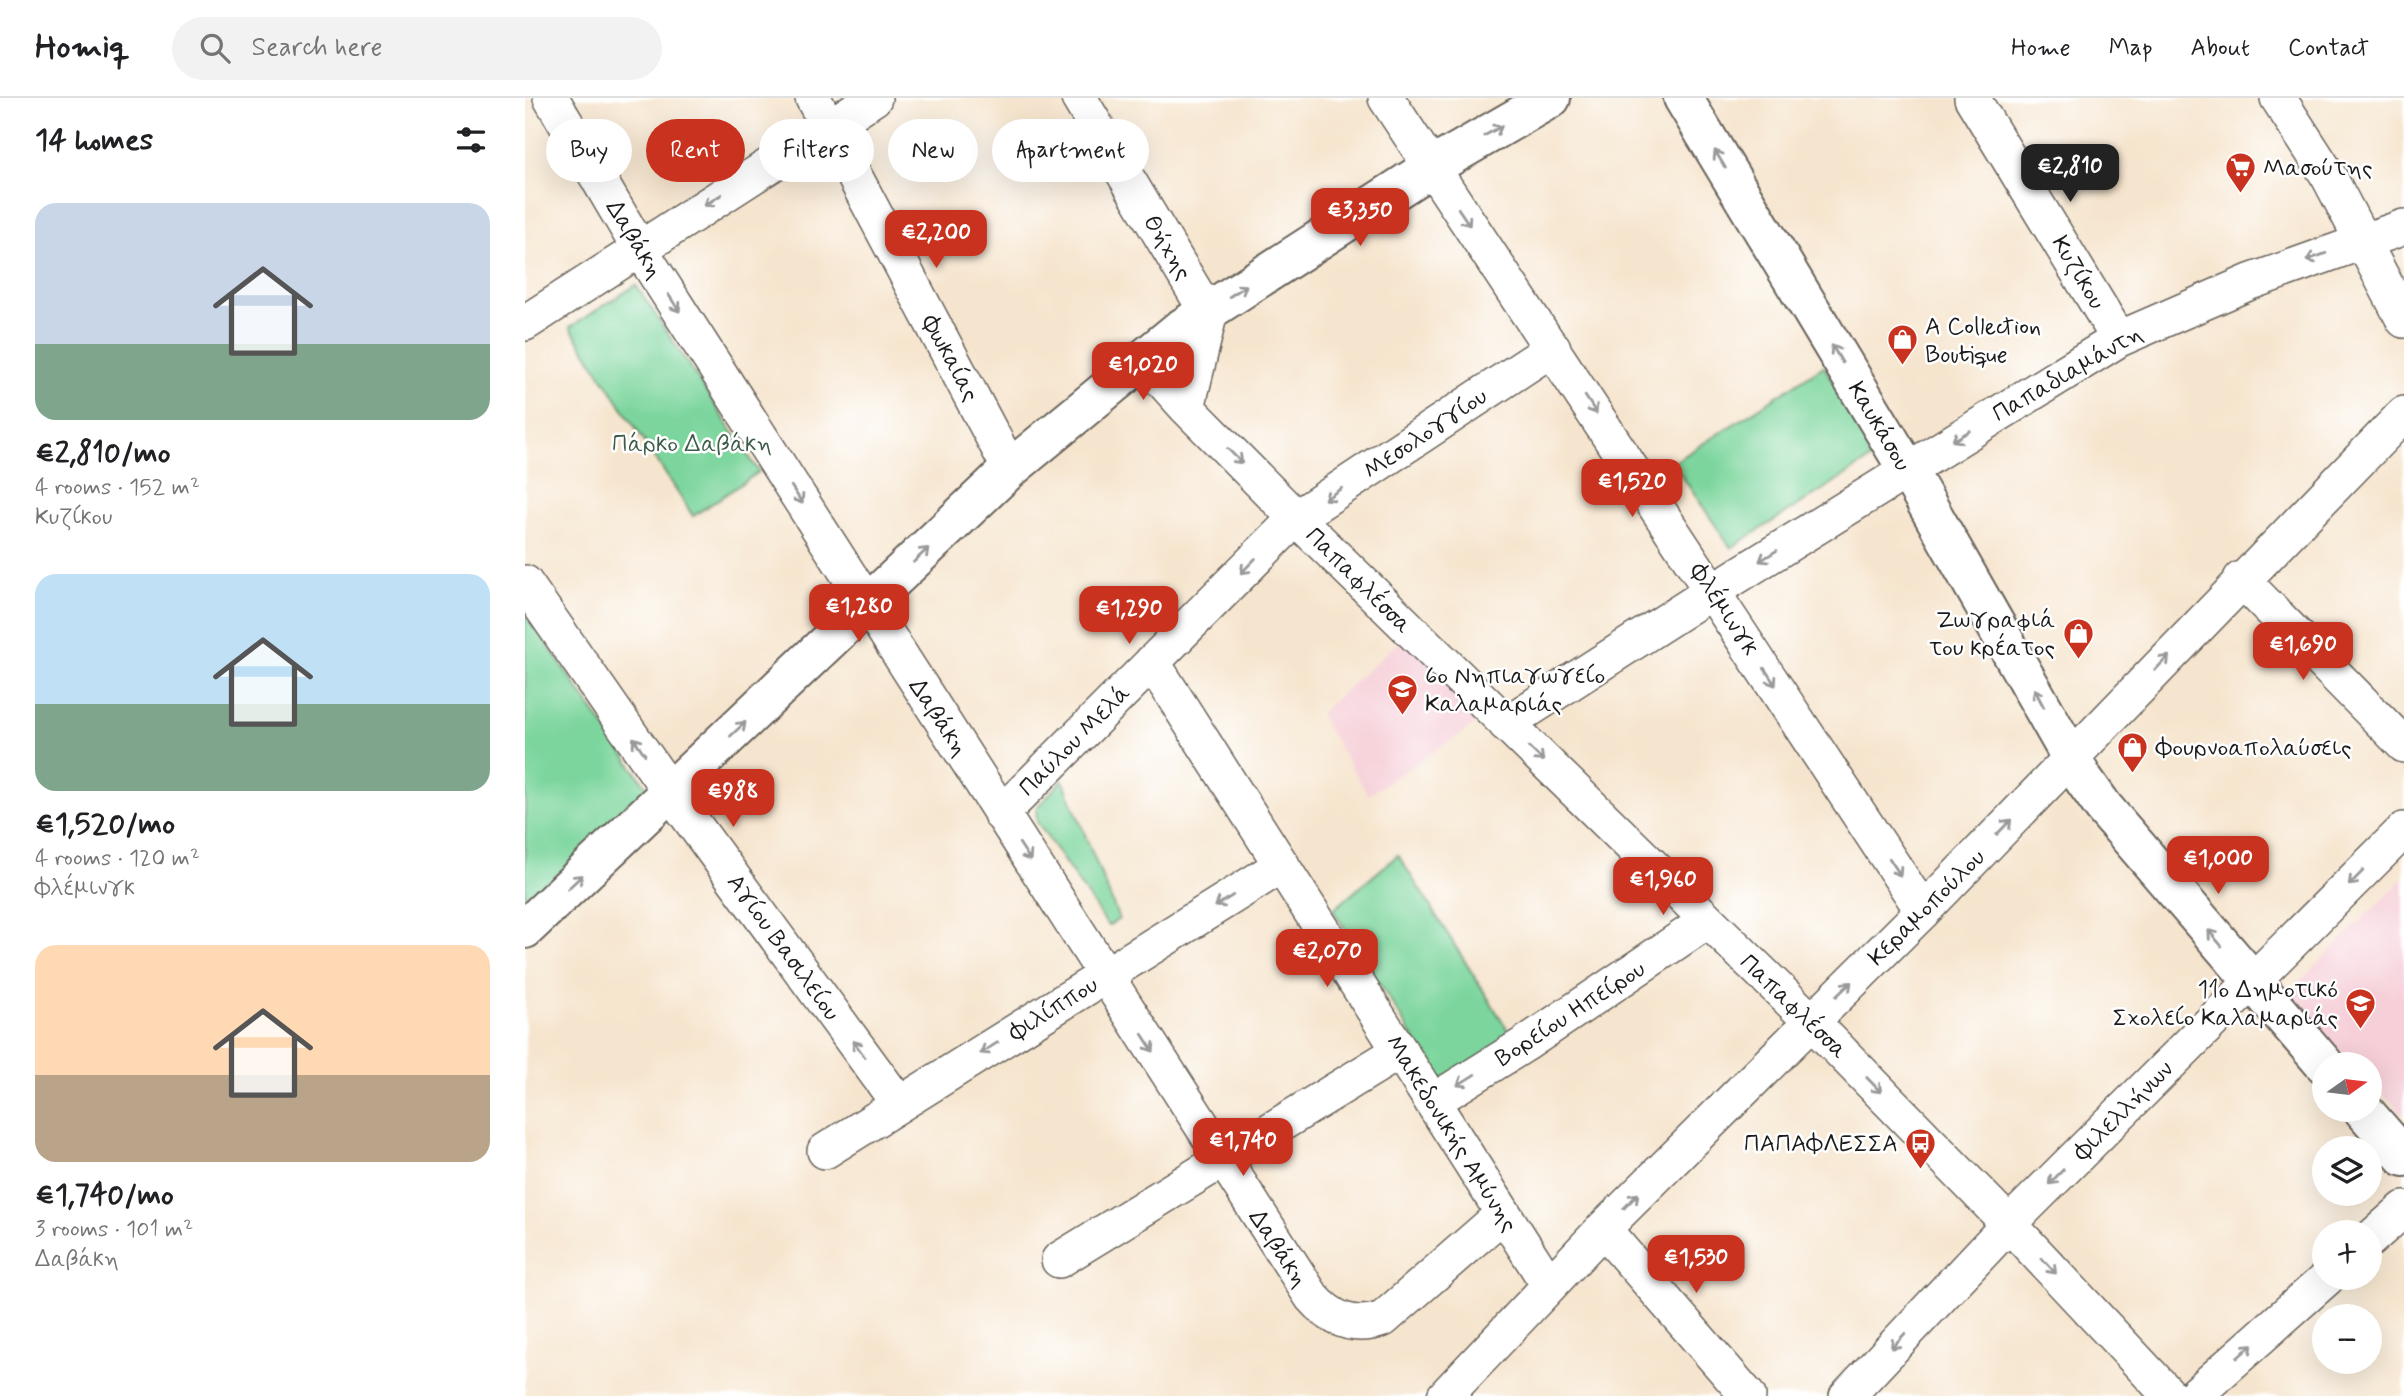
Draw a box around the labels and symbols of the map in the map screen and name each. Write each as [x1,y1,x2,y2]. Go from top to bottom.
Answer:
one-way arrow [1482,124,1502,138]
pin: €2,810 [2013,144,2127,204]
one-way arrow [1712,149,1726,169]
supermarket icon: Μασούτης [2223,150,2257,194]
place label: Μασούτης [2263,153,2372,184]
pin: €3,350 [1303,188,1417,248]
one-way arrow [704,193,723,208]
street label: Δαβάκη [598,194,670,285]
one-way arrow [1457,207,1471,226]
street label: Θήχης [1135,209,1198,286]
pin: €2,200 [879,211,993,270]
street label: Κυζίκου [2044,230,2112,315]
one-way arrow [2306,252,2328,265]
one-way arrow [1228,284,1248,298]
one-way arrow [668,293,682,313]
street label: Φωκαίας [914,309,985,407]
place label: A Collection Boutique [1925,312,2041,371]
street label: Παπαδιαμάντη [1987,319,2148,430]
shop icon: A Collection Boutique [1885,323,1919,367]
pin: €1,020 [1086,342,1200,402]
one-way arrow [1829,344,1843,364]
street label: Καυκάσου [1840,376,1918,477]
street label: Μεσολογγίου [1358,381,1494,487]
one-way arrow [1584,395,1598,414]
park label: Πάρκο Δαβάκη [612,429,772,460]
one-way arrow [1952,429,1972,443]
one-way arrow [1226,448,1243,465]
pin: €1,520 [1575,460,1689,519]
one-way arrow [790,485,804,504]
one-way arrow [1323,487,1343,501]
street label: Παπαφλέσσα [1298,520,1419,641]
one-way arrow [912,547,929,564]
one-way arrow [1759,549,1778,564]
street label: Φλέμινγκ [1682,556,1766,662]
one-way arrow [1240,557,1257,574]
pin: €1,280 [802,584,916,644]
pin: €1,290 [1072,587,1186,646]
place label: Ζωγραφιά του κρέατος [1929,605,2055,664]
shop icon: Ζωγραφιά του κρέατος [2061,616,2095,660]
pin: €1,690 [2246,622,2360,682]
one-way arrow [2153,655,2170,672]
place label: 6ο Νηπιαγωγείο Καλαμαριάς [1425,661,1605,720]
one-way arrow [1763,667,1777,687]
school or university icon: 6ο Νηπιαγωγείο Καλαμαριάς [1385,672,1419,716]
street label: Δαβάκη [901,673,975,763]
street label: Παύλου Μελά [1013,679,1138,804]
one-way arrow [2032,688,2046,708]
one-way arrow [729,721,747,737]
shop icon: Φουρνοαπολαύσεις [2116,730,2150,774]
place label: Φουρνοαπολαύσεις [2155,733,2351,764]
one-way arrow [631,737,646,756]
one-way arrow [1527,745,1544,762]
pin: €988 [692,770,774,829]
one-way arrow [1996,819,2013,836]
pin: €1,000 [2161,836,2275,896]
one-way arrow [1018,842,1033,861]
street label: Κεραμοπούλου [1862,843,1993,973]
one-way arrow [1888,857,1902,877]
pin: €1,960 [1606,858,1720,917]
street label: Αγίου Βασιλείου [719,868,847,1028]
one-way arrow [2347,870,2364,887]
one-way arrow [566,874,583,891]
one-way arrow [1214,895,1234,909]
one-way arrow [2208,929,2224,947]
pin: €2,070 [1270,930,1384,989]
street label: Παπαφλέσσα [1732,947,1854,1066]
street label: Βορείου Ηπείρου [1490,954,1652,1074]
street label: Φιλίππου [1003,970,1104,1049]
place label: 11ο Δημοτικό Σχολείο Καλαμαριάς [2113,975,2338,1034]
one-way arrow [1836,980,1853,997]
school or university icon: 11ο Δημοτικό Σχολείο Καλαμαριάς [2344,986,2378,1030]
street label: Μακεδονικής Αμύνης [1378,1030,1524,1238]
one-way arrow [1141,1033,1155,1053]
one-way arrow [852,1040,866,1059]
one-way arrow [980,1041,1000,1055]
north arrow [2312,1052,2382,1122]
street label: Φιλελλήνων [2067,1055,2181,1168]
one-way arrow [1457,1074,1477,1088]
one-way arrow [1865,1076,1882,1093]
pin: €1,740 [1186,1118,1300,1178]
bus stop icon: ΠΑΠΑΦΛΕΣΣΑ [1904,1126,1938,1170]
place label: ΠΑΠΑΦΛΕΣΣΑ [1744,1129,1898,1160]
one-way arrow [2047,1169,2064,1186]
one-way arrow [1622,1193,1639,1210]
street label: Δαβάκη [1241,1204,1315,1294]
pin: €1,530 [1639,1236,1753,1295]
one-way arrow [2040,1257,2057,1274]
one-way arrow [1890,1332,1906,1350]
one-way arrow [2236,1342,2253,1359]

